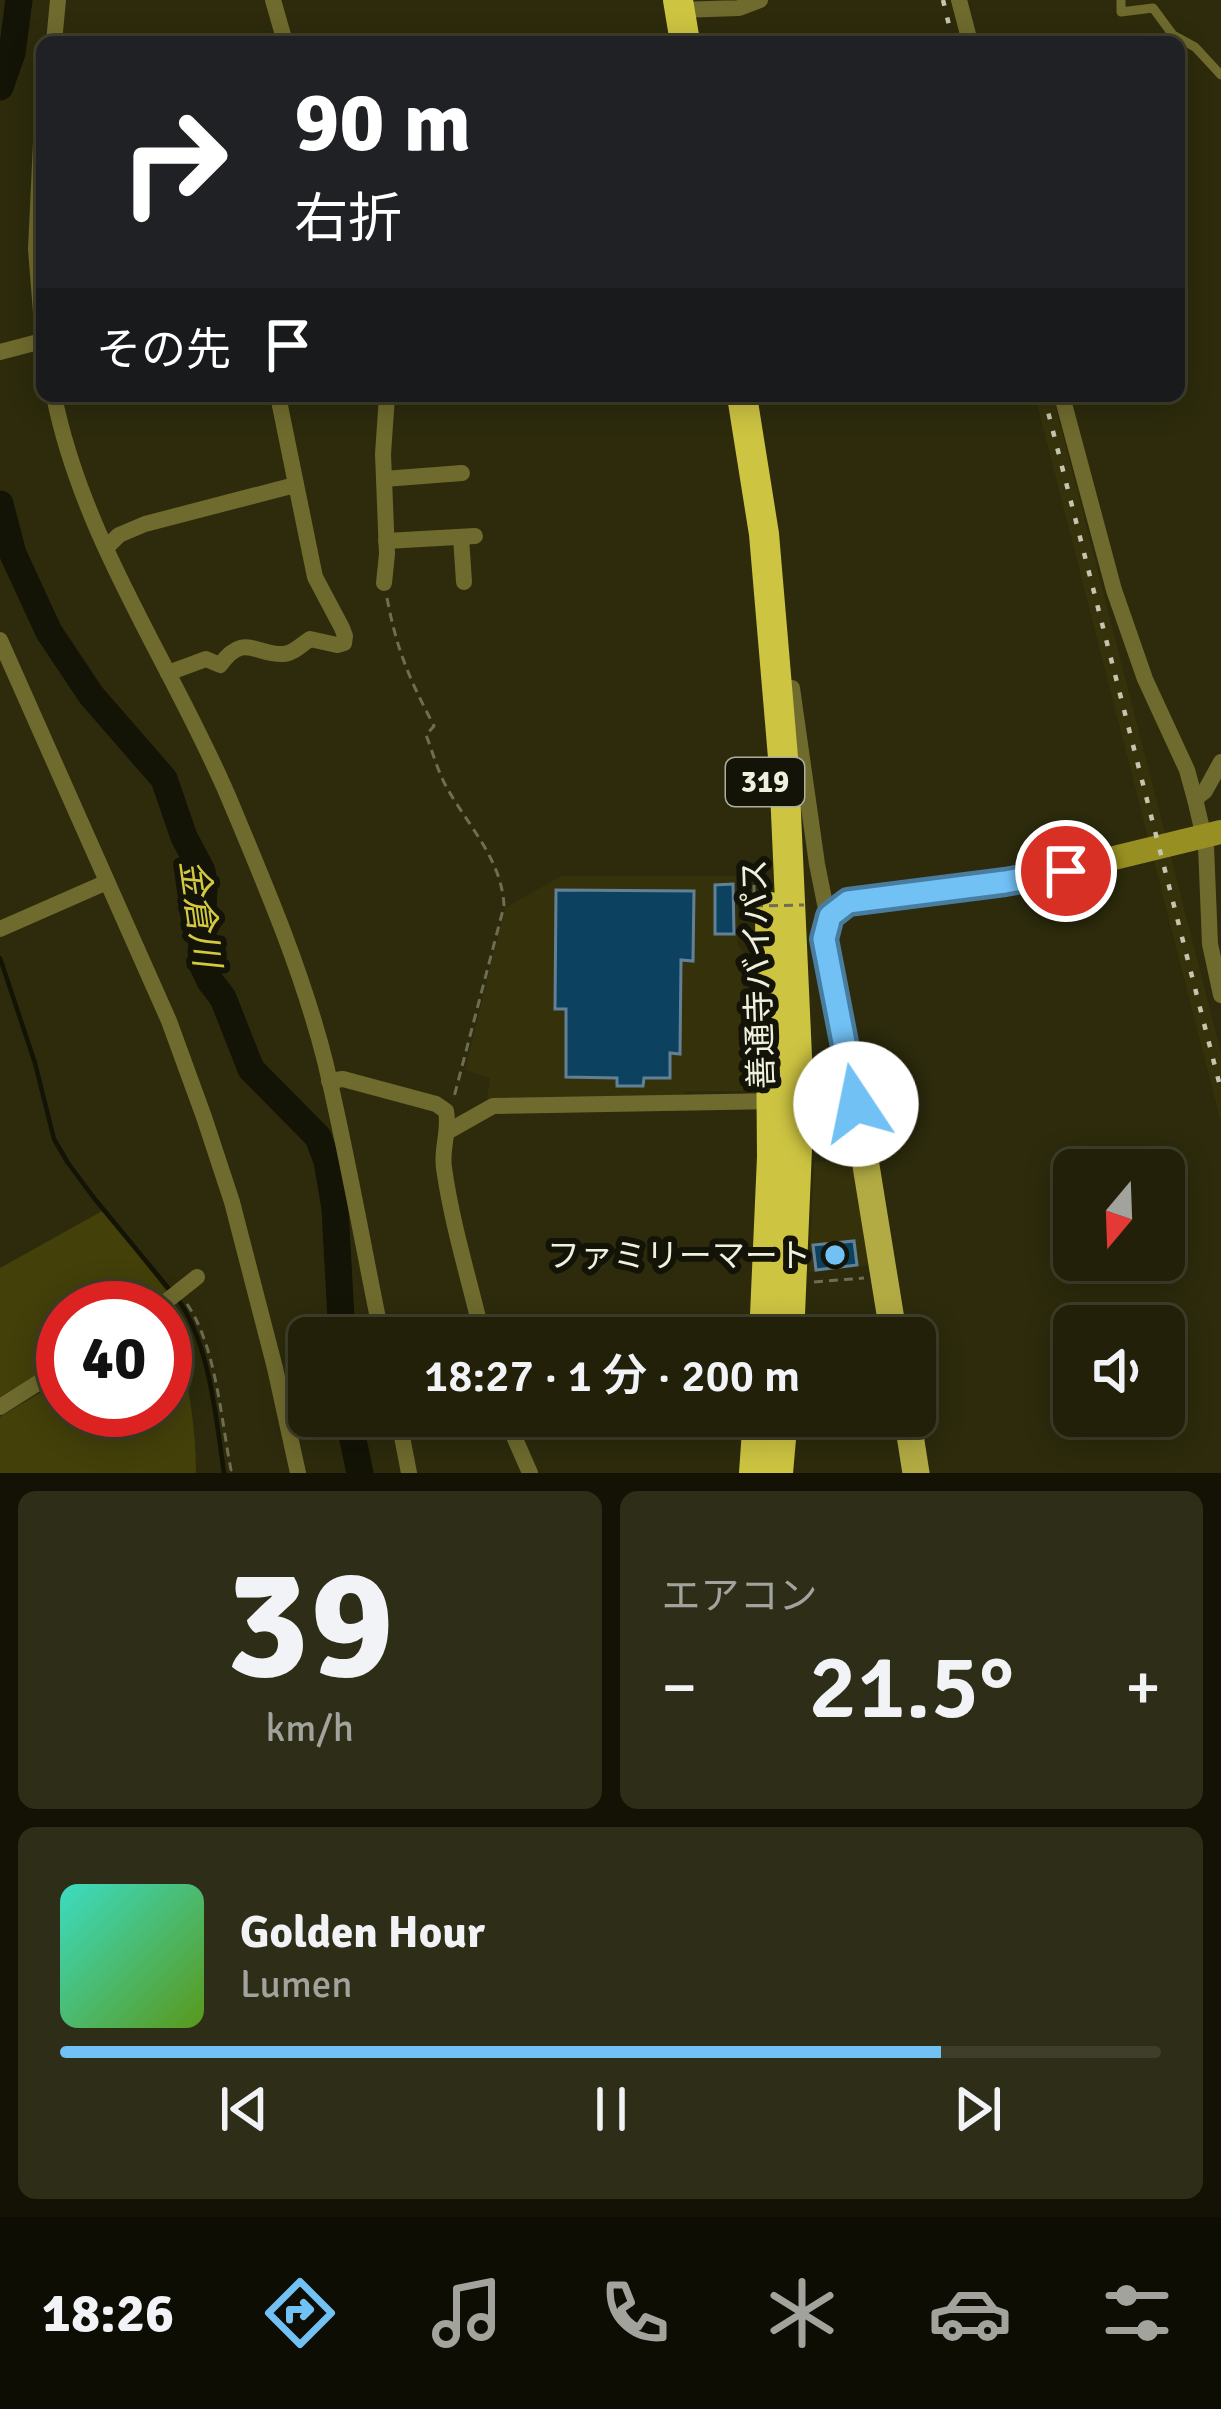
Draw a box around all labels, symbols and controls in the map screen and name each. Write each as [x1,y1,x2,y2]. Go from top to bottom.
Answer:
text: 90 m [294,71,471,175]
icon: right [96,84,252,240]
text: 右折 [294,186,402,253]
icon: arrive [255,312,321,378]
text: その先 [96,323,231,378]
road number: 319 [726,758,804,806]
pin [1015,820,1117,922]
icon: arrive [1033,838,1099,904]
water label: 金倉川 [170,857,230,974]
street label: 善通寺バイパス [734,858,783,1090]
position arrow [793,1041,919,1167]
north arrow [1053,1149,1185,1281]
map controls [1053,1149,1185,1437]
place label: ファミリーマート [547,1236,811,1277]
marker: ファミリーマート [822,1242,848,1268]
speed limit sign: 40 [36,1281,192,1437]
button: sound [1053,1305,1185,1437]
text: 18:27 · 1 分 · 200 m [424,1349,800,1404]
text: 39 [226,1529,394,1722]
text: エアコン [662,1572,818,1620]
text: 21.5° [809,1632,1014,1743]
text: − [662,1647,697,1728]
text: + [1125,1647,1161,1728]
text: km/h [266,1704,354,1752]
text: Golden Hour [240,1905,485,1960]
text: Lumen [240,1960,353,2008]
icon: previous [211,2076,277,2142]
icon: pause [578,2076,644,2142]
icon: next [945,2076,1011,2142]
icon: directions [258,2271,342,2355]
icon: music [425,2271,509,2355]
icon: phone [593,2271,677,2355]
icon: climate [760,2271,844,2355]
icon: car [928,2271,1012,2355]
icon: filters [1095,2271,1179,2355]
text: 18:26 [42,2280,174,2347]

